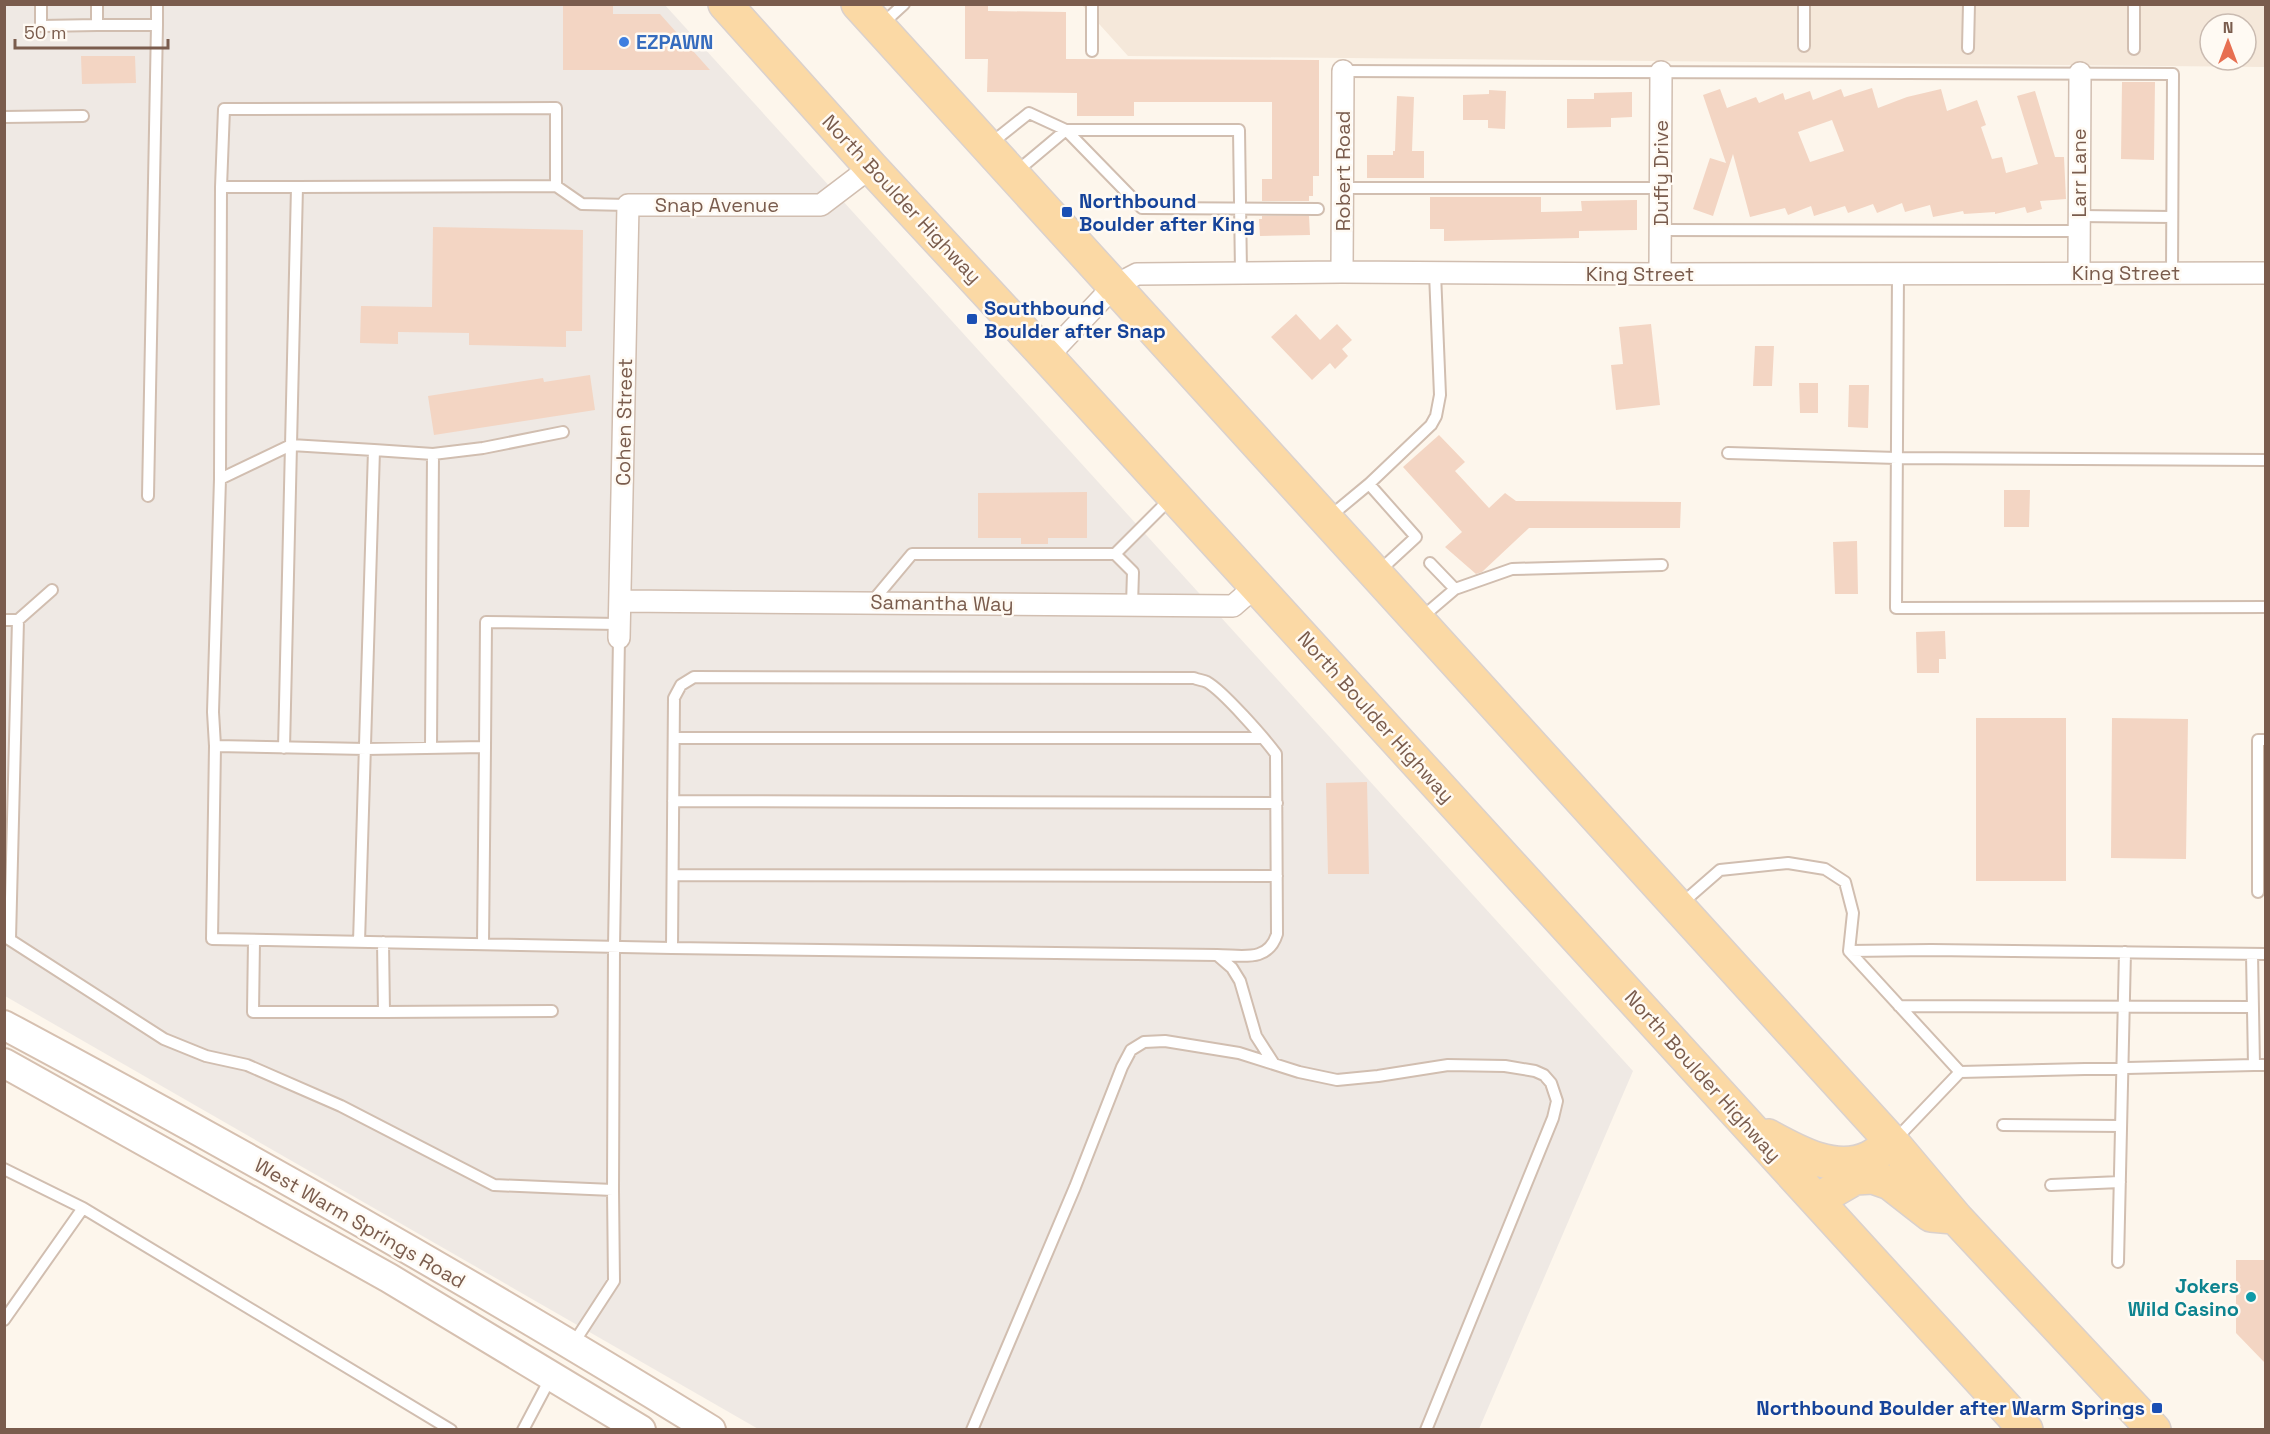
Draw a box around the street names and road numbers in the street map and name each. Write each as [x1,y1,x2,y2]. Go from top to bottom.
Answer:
street label: North Boulder Highway [817,109,987,289]
street label: Robert Road [1330,111,1356,231]
street label: Duffy Drive [1648,120,1674,226]
street label: Larr Lane [2066,128,2092,218]
street label: Snap Avenue [655,192,779,218]
street label: King Street [2072,260,2180,286]
street label: King Street [1586,261,1694,287]
street label: Cohen Street [610,358,638,486]
street label: Samantha Way [870,589,1014,617]
street label: North Boulder Highway [1292,626,1460,808]
street label: North Boulder Highway [1619,985,1787,1167]
street label: West Warm Springs Road [250,1152,470,1294]

